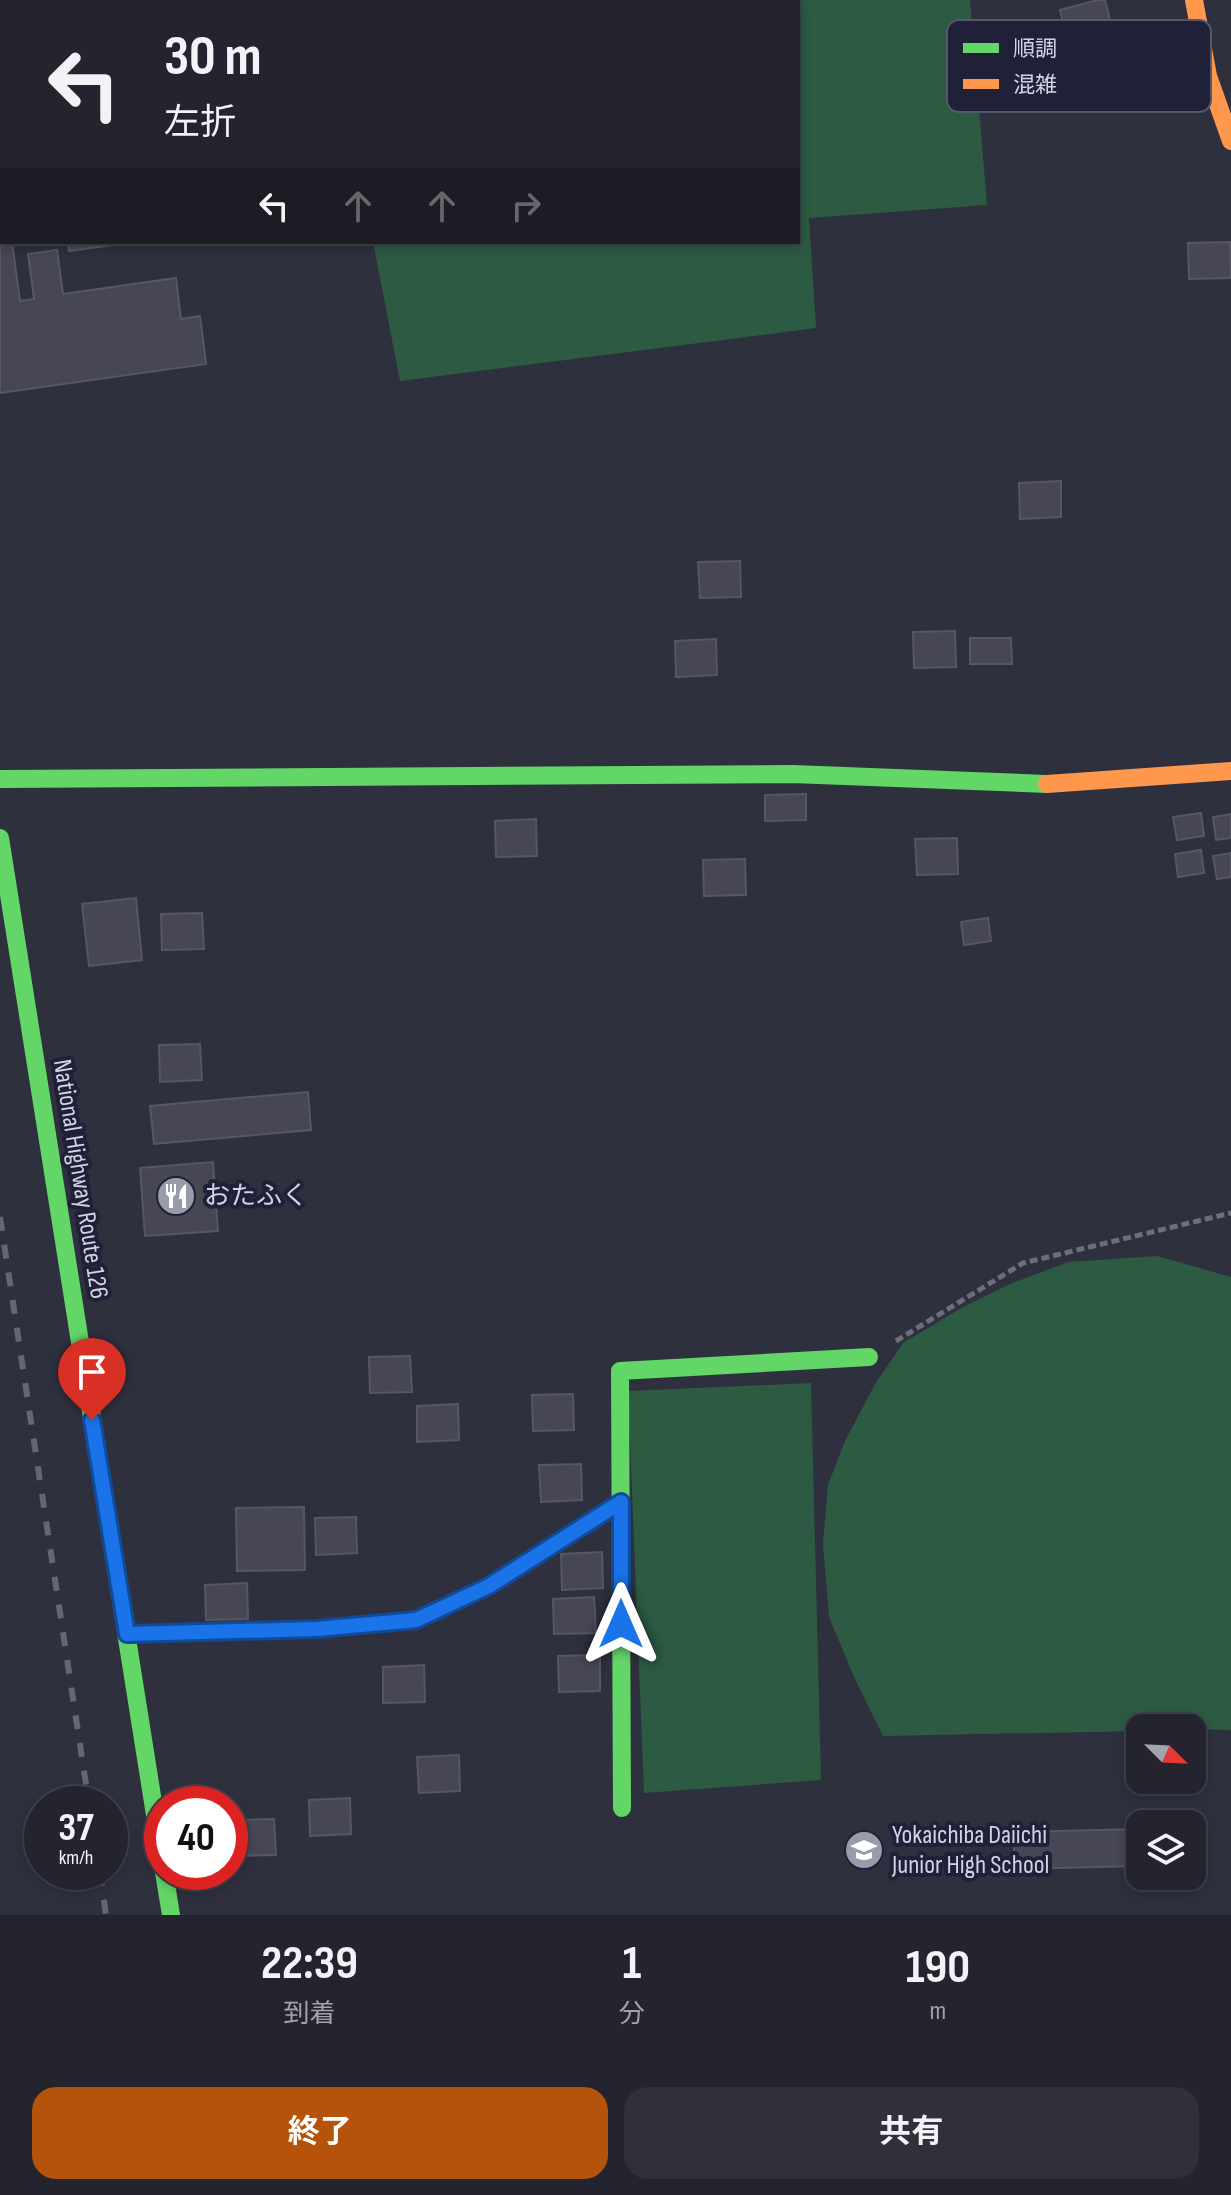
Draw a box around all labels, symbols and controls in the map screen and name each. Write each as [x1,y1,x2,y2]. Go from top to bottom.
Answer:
legend [947,20,1211,112]
text: 30 m [164,24,262,91]
icon: left [32,32,136,136]
text: 順調 [1013,36,1057,63]
text: 混雑 [1013,72,1057,99]
text: 左折 [164,102,236,145]
icon: left [252,184,296,228]
icon: ahead [336,184,380,228]
icon: ahead [420,184,464,228]
icon: right [504,184,548,228]
street label: National Highway Route 126 [46,1057,114,1301]
restaurant icon: おたふく [155,1175,197,1217]
place label: おたふく [204,1181,308,1212]
pin [58,1338,126,1420]
icon: arrive [70,1350,114,1394]
position arrow [579,1582,663,1666]
north arrow [1126,1714,1206,1794]
map controls [1126,1714,1206,1890]
speed limit sign: 40 [144,1786,248,1890]
text: 37 [58,1804,94,1852]
button: layers [1126,1810,1206,1890]
place label: Yokaichiba Daiichi Junior High School [891,1820,1049,1881]
school or university icon: Yokaichiba Daiichi Junior High School [843,1829,885,1871]
text: km/h [59,1846,93,1870]
text: 22:39 [261,1935,358,1992]
text: 1 [622,1935,641,1992]
text: 190 [906,1939,970,1996]
text: m [930,1996,946,2027]
text: 到着 [283,1999,335,2030]
text: 分 [619,1999,645,2030]
button: 終了 [32,2087,608,2179]
button: 共有 [624,2087,1199,2179]

